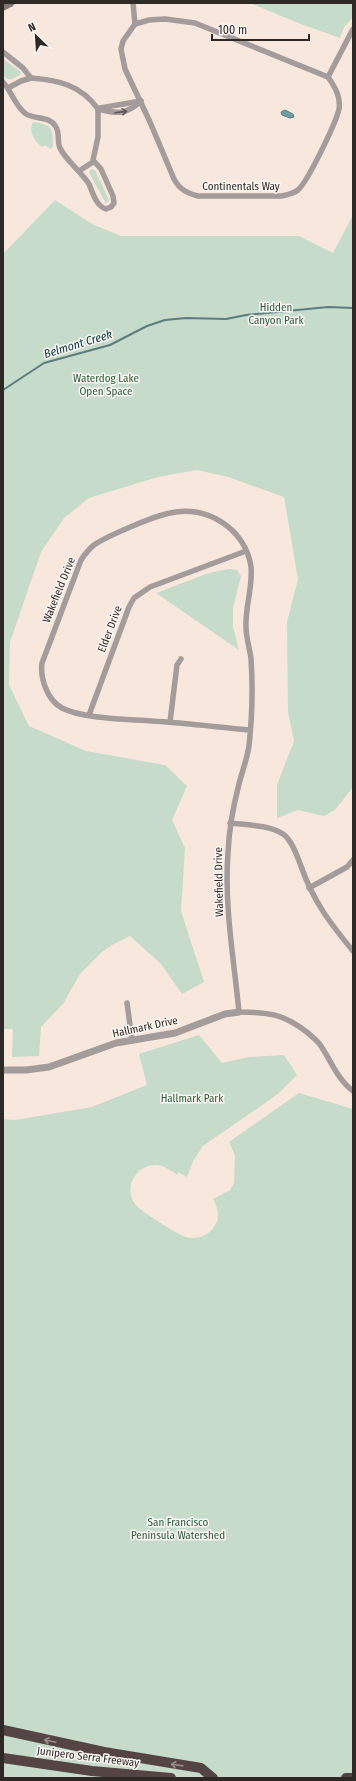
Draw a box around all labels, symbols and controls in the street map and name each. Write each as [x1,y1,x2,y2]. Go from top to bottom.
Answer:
north arrow [16,16,56,56]
scale bar [212,16,309,42]
text: N [26,20,38,35]
text: 100 m [218,23,247,37]
one-way arrow [114,108,127,115]
street label: Continentals Way [202,180,280,193]
park label: Hidden Canyon Park [248,301,304,327]
water label: Belmont Creek [42,327,114,361]
park label: Waterdog Lake Open Space [73,372,139,398]
street label: Wakefield Drive [40,555,78,625]
street label: Elder Drive [95,604,125,654]
street label: Wakefield Drive [212,847,226,917]
street label: Hallmark Drive [111,1014,179,1040]
park label: Hallmark Park [161,1092,224,1105]
park label: San Francisco Peninsula Watershed [131,1516,225,1542]
one-way arrow [44,1736,57,1744]
street label: Junipero Serra Freeway [36,1744,140,1770]
one-way arrow [171,1761,184,1769]

